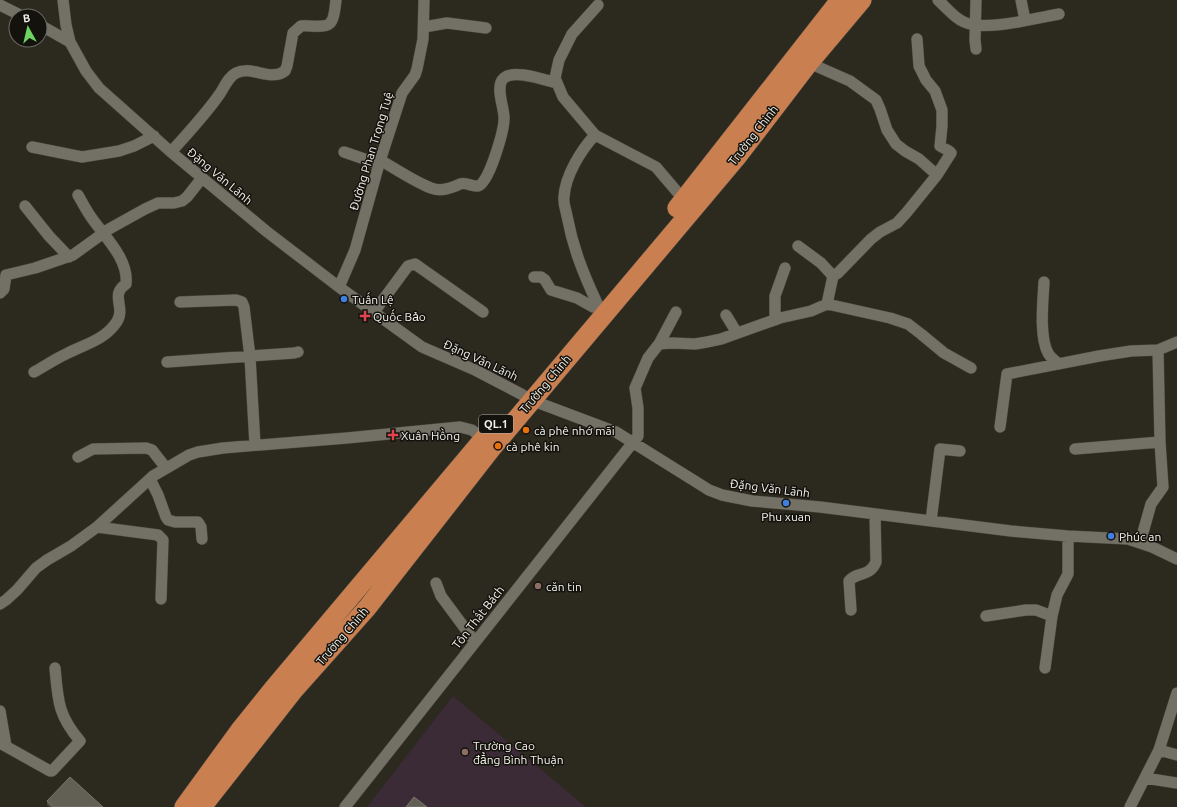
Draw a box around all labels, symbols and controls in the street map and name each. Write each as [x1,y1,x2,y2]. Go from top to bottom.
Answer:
north arrow [8,8,48,48]
text: B [22,12,31,25]
street label: Đường Phan Trọng Tuệ [347,90,396,212]
street label: Trường Chinh [726,103,780,167]
street label: Đặng Văn Lãnh [184,145,255,208]
place label: Tuấn Lệ [352,292,394,307]
marker: Tuấn Lệ [339,294,349,304]
place label: Quốc Bảo [373,309,426,323]
marker: Quốc Bảo [360,311,370,321]
street label: Đặng Văn Lãnh [441,337,520,384]
street label: Trường Chinh [517,352,573,416]
road number: QL.1 [479,415,513,433]
place label: cà phê nhớ mãi [534,424,615,437]
marker: cà phê nhớ mãi [521,425,531,435]
place label: Xuân Hồng [401,428,460,442]
marker: Xuân Hồng [388,430,398,440]
place label: cà phê kin [506,440,560,453]
marker: cà phê kin [493,441,503,451]
street label: Đặng Văn Lãnh [729,477,811,500]
marker: Phu xuan [781,498,791,508]
place label: Phu xuan [761,510,811,523]
place label: Phúc an [1119,530,1161,543]
marker: Phúc an [1106,531,1116,541]
place label: căn tin [546,580,582,593]
marker: căn tin [533,581,543,591]
street label: Tôn Thất Bách [449,582,507,651]
street label: Trường Chinh [313,604,371,668]
place label: Trường Cao đẳng Bình Thuận [473,739,564,767]
marker: Trường Cao đẳng Bình Thuận [460,747,470,757]

